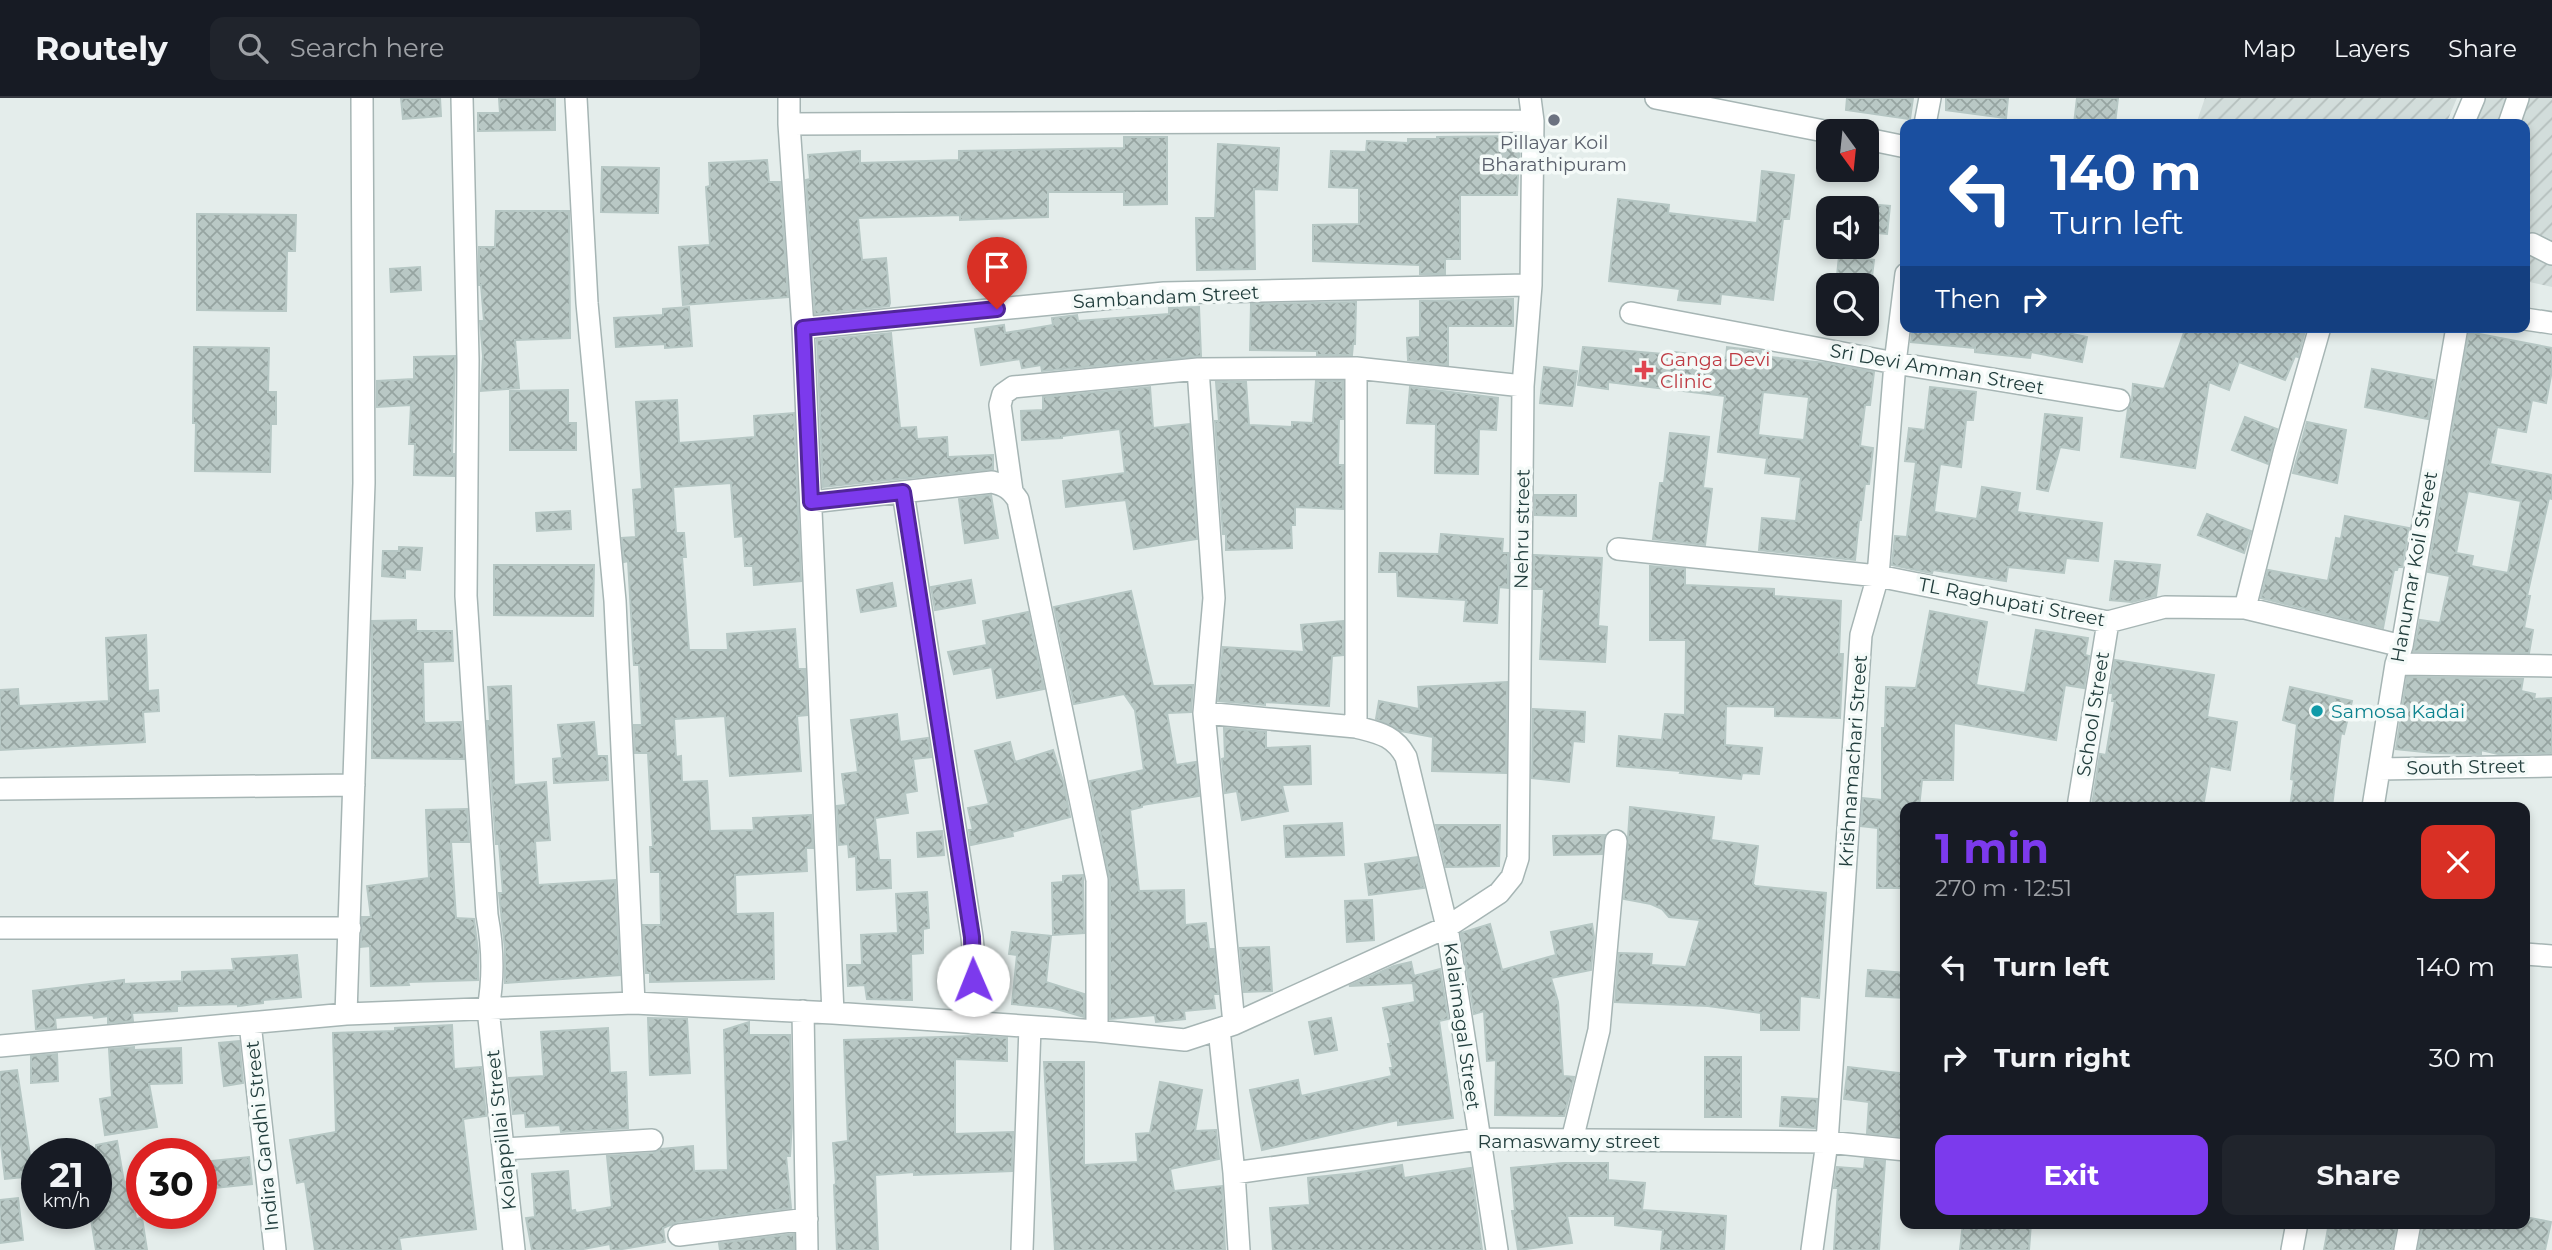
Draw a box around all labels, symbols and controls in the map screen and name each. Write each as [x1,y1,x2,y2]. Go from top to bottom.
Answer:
search box [210,17,700,80]
text: Routely [35,28,168,68]
icon: search [234,29,272,67]
text: Search here [290,32,445,64]
text: Map [2242,34,2296,63]
text: Layers [2334,34,2410,63]
text: Share [2448,34,2517,63]
marker: Pillayar Koil Bharathipuram [1546,112,1562,128]
north arrow [1816,119,1880,182]
map controls [1816,119,1879,336]
place label: Pillayar Koil Bharathipuram [1481,131,1627,176]
text: 140 m [2050,143,2202,202]
icon: left [1935,147,2026,238]
button: sound [1816,196,1879,259]
text: Turn left [2050,203,2184,242]
pin [967,237,1027,309]
icon: arrive [978,248,1016,286]
button: search [1816,273,1879,336]
icon: right [2015,280,2053,318]
street label: Sambandam Street [1072,281,1260,313]
text: Then [1935,283,2001,315]
street label: Sri Devi Amman Street [1828,339,2046,399]
place label: Ganga Devi Clinic [1660,348,1770,393]
marker: Ganga Devi Clinic [1634,360,1654,380]
street label: Nehru street [1509,468,1535,589]
street label: Hanumar Koil Street [2386,469,2442,664]
street label: TL Raghupati Street [1917,573,2108,631]
street label: School Street [2072,649,2114,778]
street label: Krishnamachari Street [1834,654,1872,868]
place label: Samosa Kadai [2331,700,2465,723]
marker: Samosa Kadai [2309,703,2325,719]
street label: South Street [2406,754,2526,780]
text: 1 min [1935,822,2049,874]
button: close [2421,825,2495,899]
text: 270 m · 12:51 [1935,874,2072,902]
street label: Kalaimagal Street [1439,941,1485,1112]
position arrow [936,943,1010,1017]
icon: left [1935,948,1973,986]
text: Turn left [1994,951,2110,983]
text: 140 m [2417,951,2495,983]
street label: Indira Gandhi Street [241,1039,283,1232]
icon: right [1935,1039,1973,1077]
text: Turn right [1994,1042,2130,1074]
text: 30 m [2429,1042,2495,1074]
street label: Kolappillai Street [481,1048,521,1211]
street label: Ramaswamy street [1478,1130,1661,1153]
button: Exit [1935,1135,2208,1215]
button: Share [2222,1135,2495,1215]
speed limit sign: 30 [126,1138,217,1229]
text: 21 [49,1153,84,1196]
text: km/h [42,1190,91,1212]

